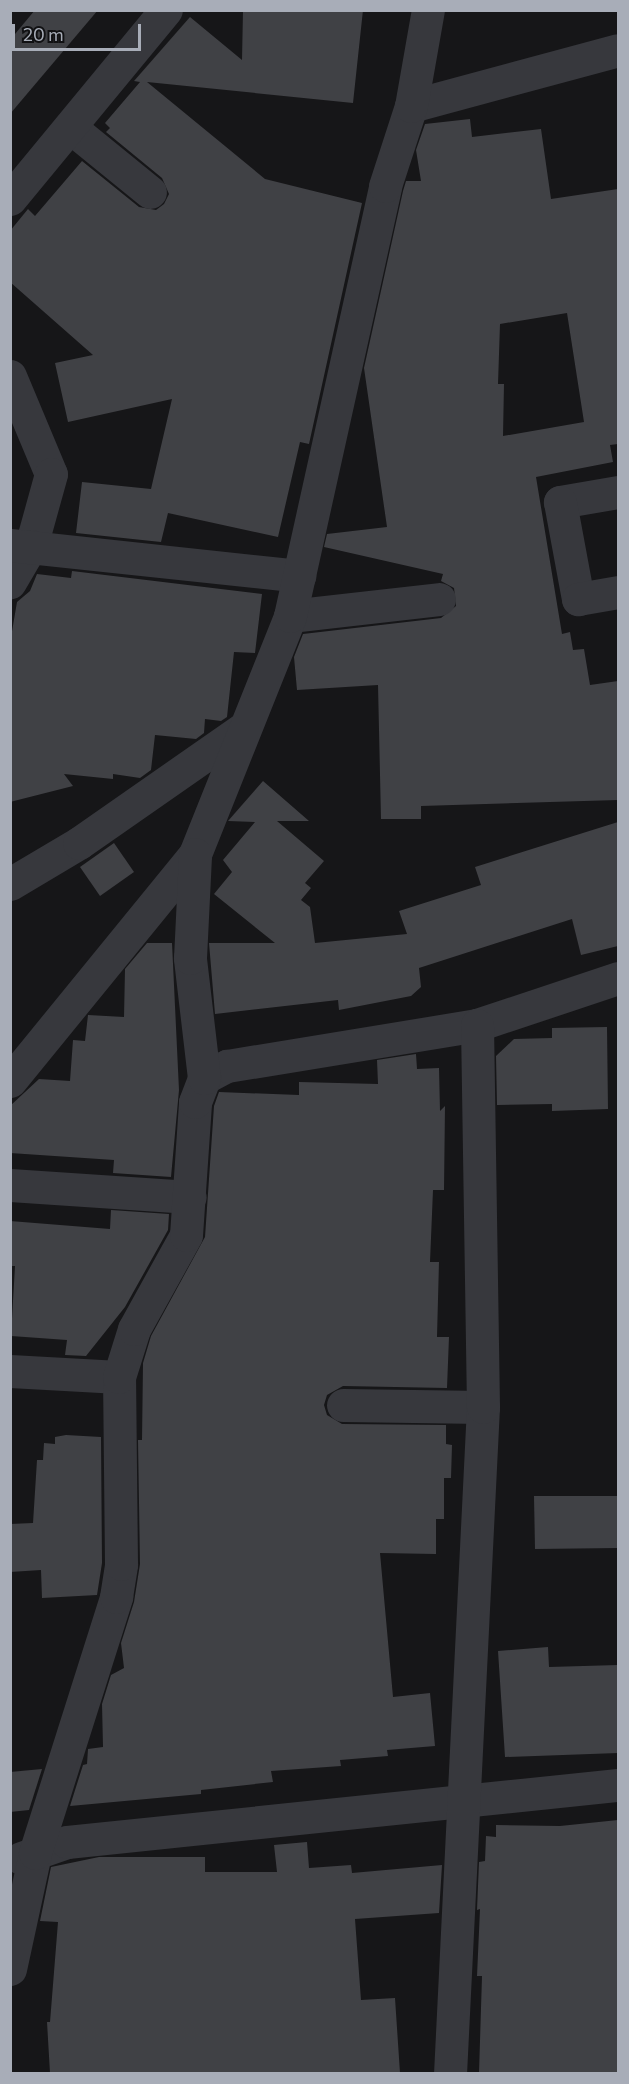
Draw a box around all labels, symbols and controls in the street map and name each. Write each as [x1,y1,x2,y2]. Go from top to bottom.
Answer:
scale bar [15,12,144,50]
text: 20 m [23,23,64,45]

